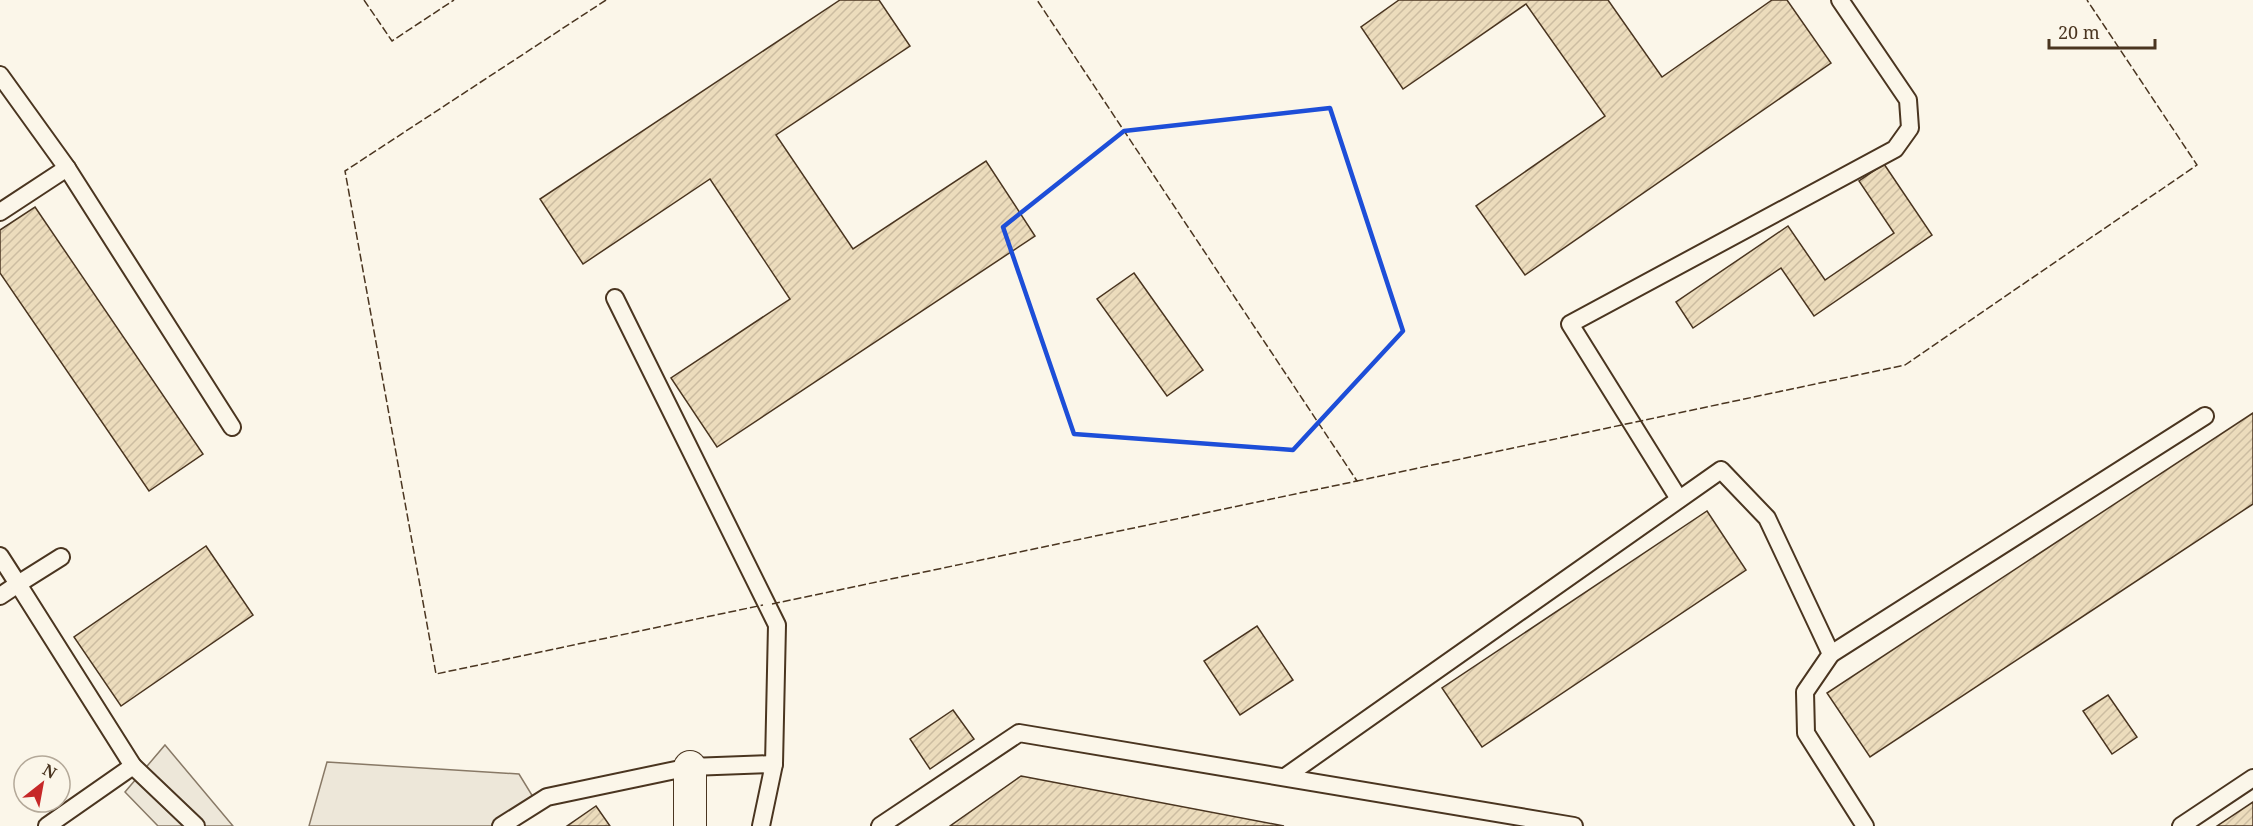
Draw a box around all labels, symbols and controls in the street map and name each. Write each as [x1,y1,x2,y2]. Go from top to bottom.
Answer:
scale bar [2049,12,2156,50]
text: 20 m [2058,20,2100,44]
north arrow [12,754,72,814]
text: N [39,758,61,784]

